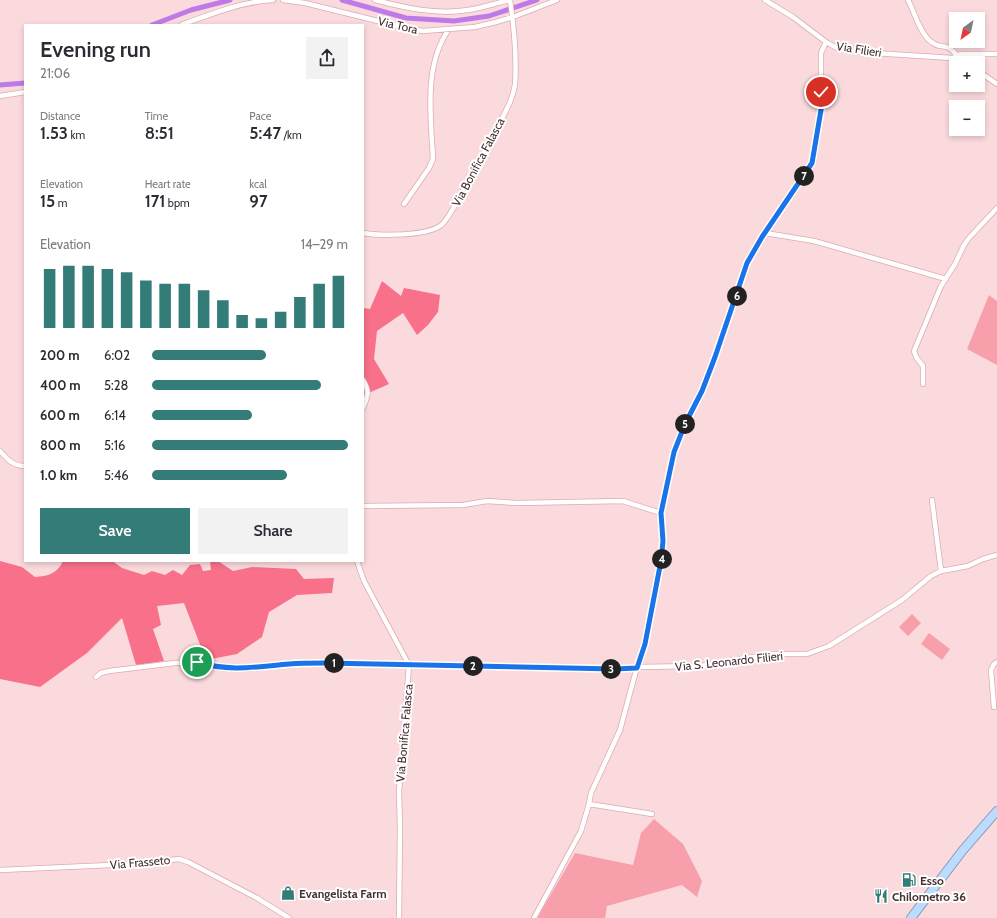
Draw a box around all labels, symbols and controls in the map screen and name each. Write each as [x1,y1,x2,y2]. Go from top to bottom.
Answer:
north arrow [949,12,985,48]
map controls [949,12,985,136]
street label: Via Tora [377,13,420,37]
text: Evening run [40,36,151,63]
button: share [306,37,348,79]
street label: Via Filieri [835,38,883,60]
button: + [949,56,985,92]
text: 21:06 [40,65,70,81]
pin [804,75,838,109]
icon: check [810,81,832,103]
button: − [949,100,985,136]
text: Distance [40,109,81,123]
text: Time [145,109,168,123]
text: Pace [249,109,271,123]
street label: Via Bonifica Falasca [448,115,508,209]
text: 1.53 [40,123,68,143]
text: 8:51 [145,123,174,143]
text: 5:47 [249,123,281,143]
text: km [68,128,85,142]
text: /km [281,128,302,142]
pin: 7 [794,166,814,186]
text: 7 [801,169,807,183]
text: Elevation [40,177,83,191]
text: Heart rate [145,177,191,191]
text: kcal [249,177,267,191]
text: 15 [40,191,55,211]
text: 171 [145,191,165,211]
text: 97 [249,191,268,211]
text: m [55,196,67,210]
text: bpm [165,196,190,210]
text: Elevation [40,236,91,252]
text: 14–29 m [301,236,348,252]
pin: 6 [727,286,747,306]
text: 6 [734,289,740,303]
text: 200 m [40,347,79,363]
text: 6:02 [104,347,130,363]
text: 400 m [40,377,81,393]
text: 5:28 [104,377,128,393]
text: 600 m [40,407,80,423]
text: 6:14 [104,407,126,423]
pin: 5 [675,414,695,434]
text: 5 [682,417,688,431]
text: 800 m [40,437,80,453]
text: 5:16 [104,437,125,453]
text: 1.0 km [40,467,77,483]
text: 5:46 [104,467,129,483]
button: Save [40,508,190,554]
button: Share [198,508,348,554]
pin: 4 [652,549,672,569]
text: 4 [659,552,665,566]
pin [180,645,214,679]
street label: Via S. Leonardo Filieri [674,648,784,674]
icon: arrive [186,651,208,673]
pin: 1 [324,653,344,673]
text: 1 [332,656,336,670]
pin: 2 [463,656,483,676]
text: 2 [470,659,476,673]
pin: 3 [601,659,621,679]
text: 3 [608,662,614,676]
street label: Via Bonifica Falasca [392,683,416,783]
street label: Via Frasseto [109,852,171,872]
fuel station icon: Esso [901,872,917,888]
place label: Esso [920,873,944,888]
shop icon: Evangelista Farm [280,885,296,901]
place label: Evangelista Farm [299,886,387,901]
restaurant icon: Chilometro 36 [873,888,889,904]
place label: Chilometro 36 [892,889,966,904]

